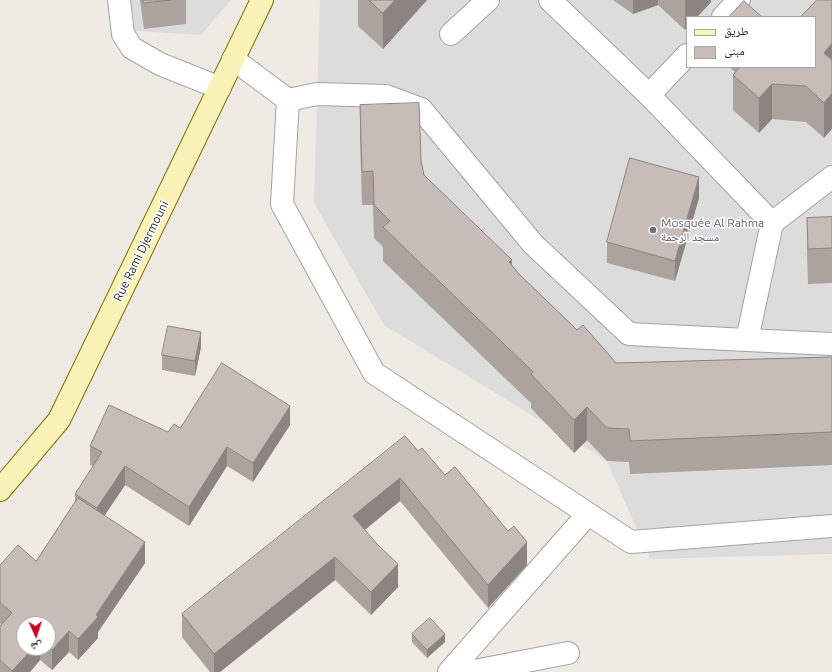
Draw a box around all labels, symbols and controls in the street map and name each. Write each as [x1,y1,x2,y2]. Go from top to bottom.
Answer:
legend [686,16,816,68]
text: طريق [724,24,749,37]
text: مبنى [724,44,745,57]
street label: Rue Rami Djermouni [110,198,172,304]
place label: Mosquée Al Rahma مسجد الرحمة [661,216,764,244]
marker: Mosquée Al Rahma مسجد الرحمة [648,225,658,235]
north arrow [16,616,56,656]
text: ش [30,641,43,653]

